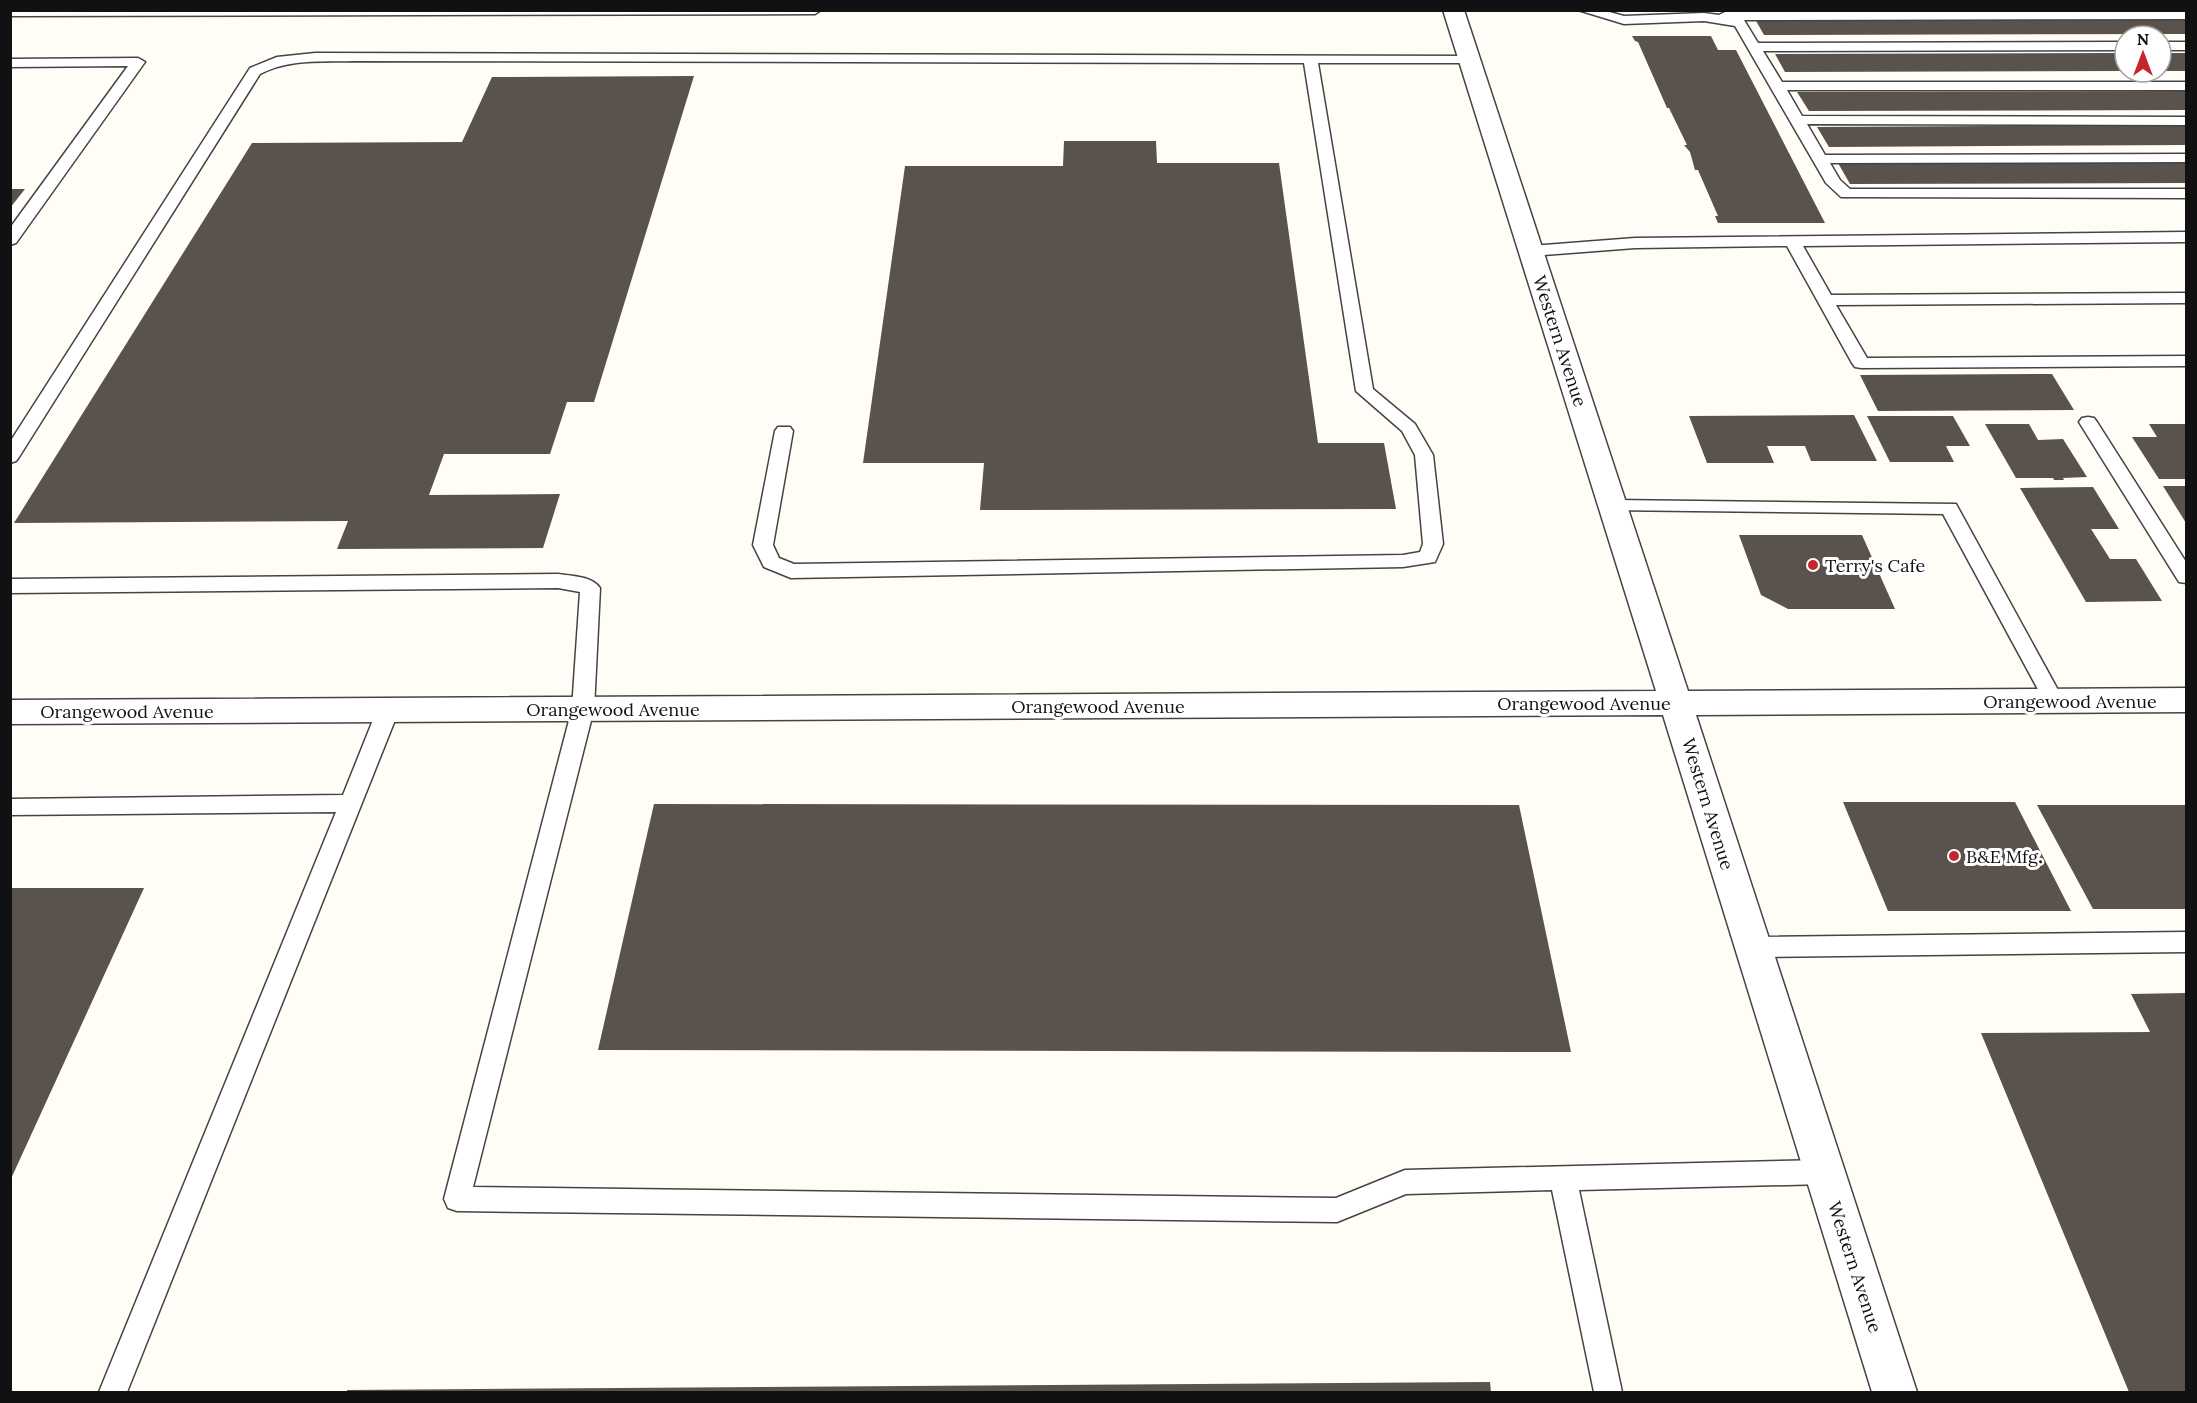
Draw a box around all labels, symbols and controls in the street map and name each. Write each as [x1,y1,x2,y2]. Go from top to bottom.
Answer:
north arrow [2113,24,2173,84]
text: N [2137,29,2149,49]
street label: Western Avenue [1528,272,1592,410]
place label: Terry's Cafe [1825,554,1925,577]
marker: Terry's Cafe [1806,558,1820,572]
street label: Orangewood Avenue [1983,690,2157,713]
street label: Orangewood Avenue [1497,692,1671,715]
street label: Orangewood Avenue [1011,695,1185,718]
street label: Orangewood Avenue [526,698,700,721]
street label: Orangewood Avenue [40,700,214,723]
street label: Western Avenue [1677,735,1739,873]
place label: B&E Mfg. [1966,845,2042,868]
marker: B&E Mfg. [1947,849,1961,863]
street label: Western Avenue [1823,1198,1887,1336]

